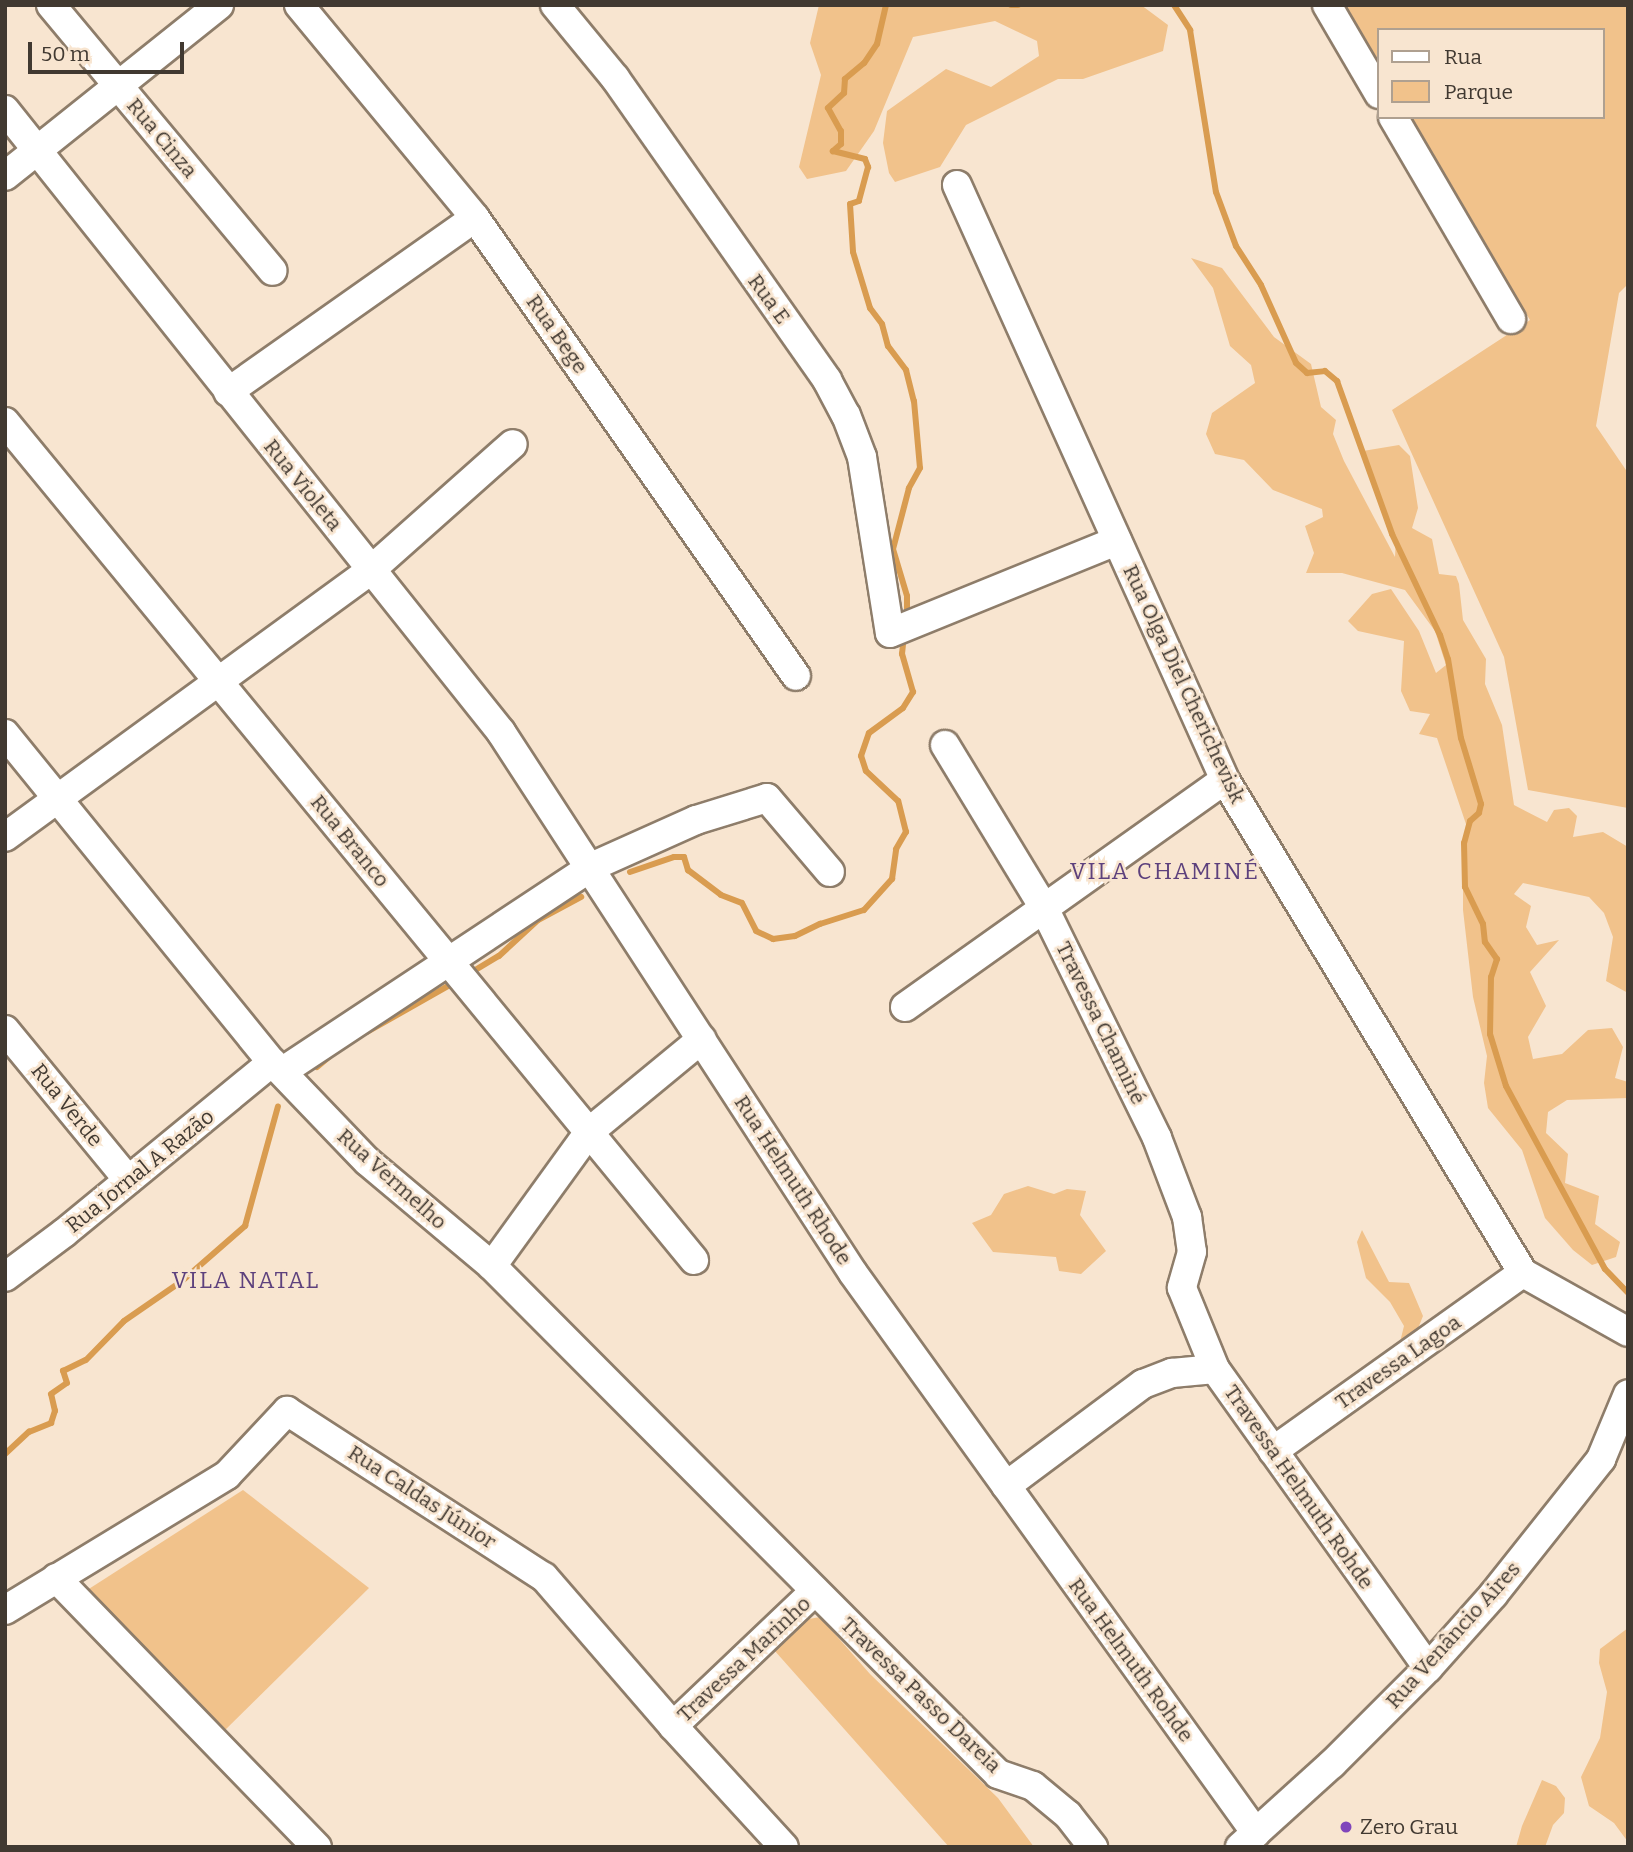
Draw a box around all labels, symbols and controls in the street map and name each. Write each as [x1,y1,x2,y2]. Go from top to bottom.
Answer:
scale bar [32,28,187,72]
legend [1378,28,1605,119]
text: 50 m [41,41,90,67]
text: Rua [1444,44,1482,70]
text: Parque [1444,79,1513,105]
street label: Rua Cinza [121,93,203,183]
street label: Rua E [743,269,795,329]
street label: Rua Bege [521,290,593,378]
street label: Rua Violeta [258,434,348,536]
street label: Rua Olga Diel Cherichevisk [1118,561,1250,807]
street label: Rua Branco [305,790,395,892]
district label: VILA CHAMINÉ [1072,857,1258,885]
street label: Travessa Chaminé [1051,938,1151,1108]
street label: Rua Verde [26,1058,108,1152]
street label: Rua Helmuth Rhode [729,1091,857,1269]
street label: Rua Jornal A Razão [61,1104,219,1238]
street label: Rua Vermelho [332,1123,452,1235]
district label: VILA NATAL [173,1266,319,1294]
street label: Travessa Lagoa [1331,1309,1465,1415]
street label: Travessa Helmuth Rohde [1219,1380,1379,1594]
street label: Rua Caldas Júnior [343,1440,501,1554]
street label: Rua Venâncio Aires [1380,1556,1526,1714]
street label: Rua Helmuth Rohde [1063,1573,1199,1747]
street label: Travessa Marinho [672,1591,816,1727]
street label: Travessa Passo Dareia [836,1612,1006,1778]
place label: Zero Grau [1360,1814,1458,1840]
marker: Zero Grau [1338,1819,1354,1835]

